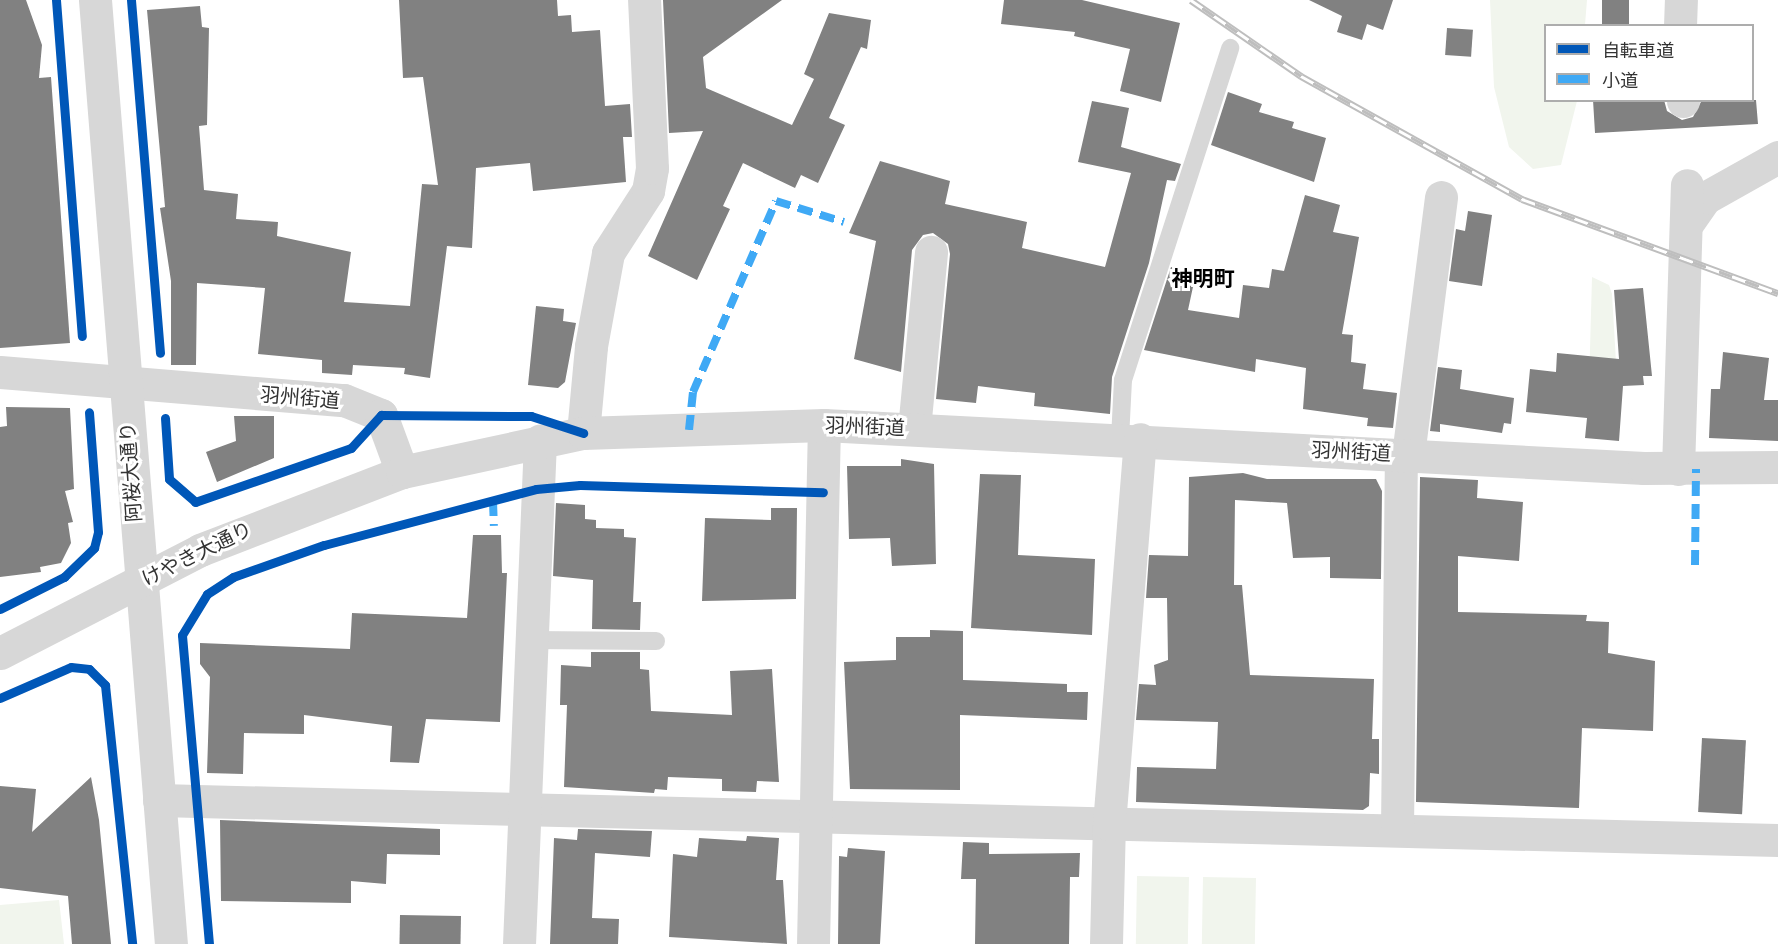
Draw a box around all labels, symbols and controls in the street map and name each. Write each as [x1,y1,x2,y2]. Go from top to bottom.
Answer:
legend [1544,24,1754,102]
text: 自転車道 [1602,40,1674,62]
text: 小道 [1602,70,1638,92]
district label: 神明町 [1172,266,1234,292]
street label: 羽州街道 [259,383,341,413]
street label: 羽州街道 [825,414,905,440]
street label: 阿桜大通り [116,421,146,523]
street label: 羽州街道 [1310,438,1392,466]
street label: けやき大通り [138,517,256,591]

